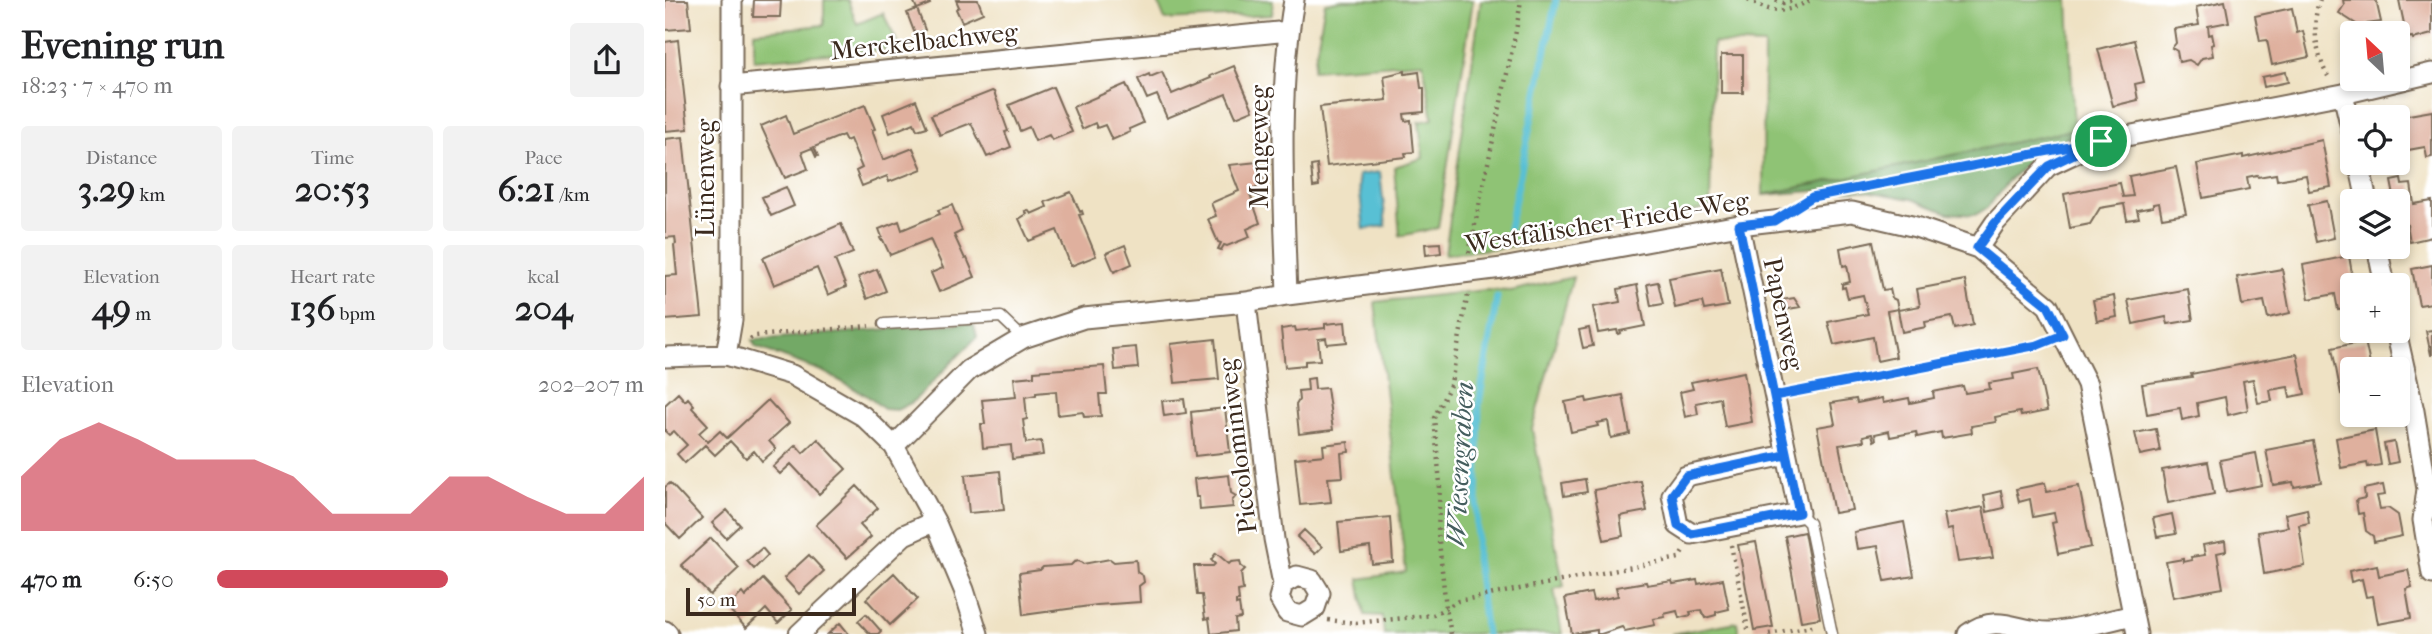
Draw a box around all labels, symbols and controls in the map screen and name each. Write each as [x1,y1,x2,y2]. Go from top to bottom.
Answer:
street label: Merckelbachweg [829,16,1020,67]
north arrow [2340,21,2410,91]
map controls [2340,21,2410,427]
text: Evening run [21,23,224,68]
button: share [570,23,644,97]
text: 18:23 · 7 × 470 m [21,72,173,99]
street label: Mengeweg [1244,84,1275,209]
button: locate [2340,105,2410,175]
pin [2071,111,2131,171]
street label: Lünenweg [690,118,721,237]
icon: arrive [2082,122,2120,160]
text: Distance [86,147,157,169]
text: Time [311,147,354,169]
text: Pace [525,147,562,169]
text: 3.29 [78,169,135,210]
text: 20:53 [295,169,370,210]
text: 6:21 [497,169,555,210]
text: km [135,184,165,206]
text: /km [555,184,590,206]
street label: Westfälischer-Friede-Weg [1462,185,1752,260]
button: layers [2340,189,2410,259]
street label: Papenweg [1756,255,1811,374]
text: Elevation [83,266,160,288]
text: Heart rate [290,266,375,288]
text: kcal [528,266,559,288]
button: + [2340,273,2410,343]
text: 49 [92,288,131,329]
text: 136 [290,288,335,329]
text: 204 [515,288,572,329]
text: m [131,303,151,325]
text: bpm [335,303,375,325]
street label: Piccolominiweg [1211,355,1264,535]
button: − [2340,357,2410,427]
text: Elevation [21,371,114,398]
text: 202–207 m [538,371,644,398]
water label: Wiesengraben [1439,381,1480,547]
text: 470 m [21,566,82,593]
text: 6:50 [133,566,174,593]
scale bar [686,585,856,617]
text: 50 m [697,589,736,611]

